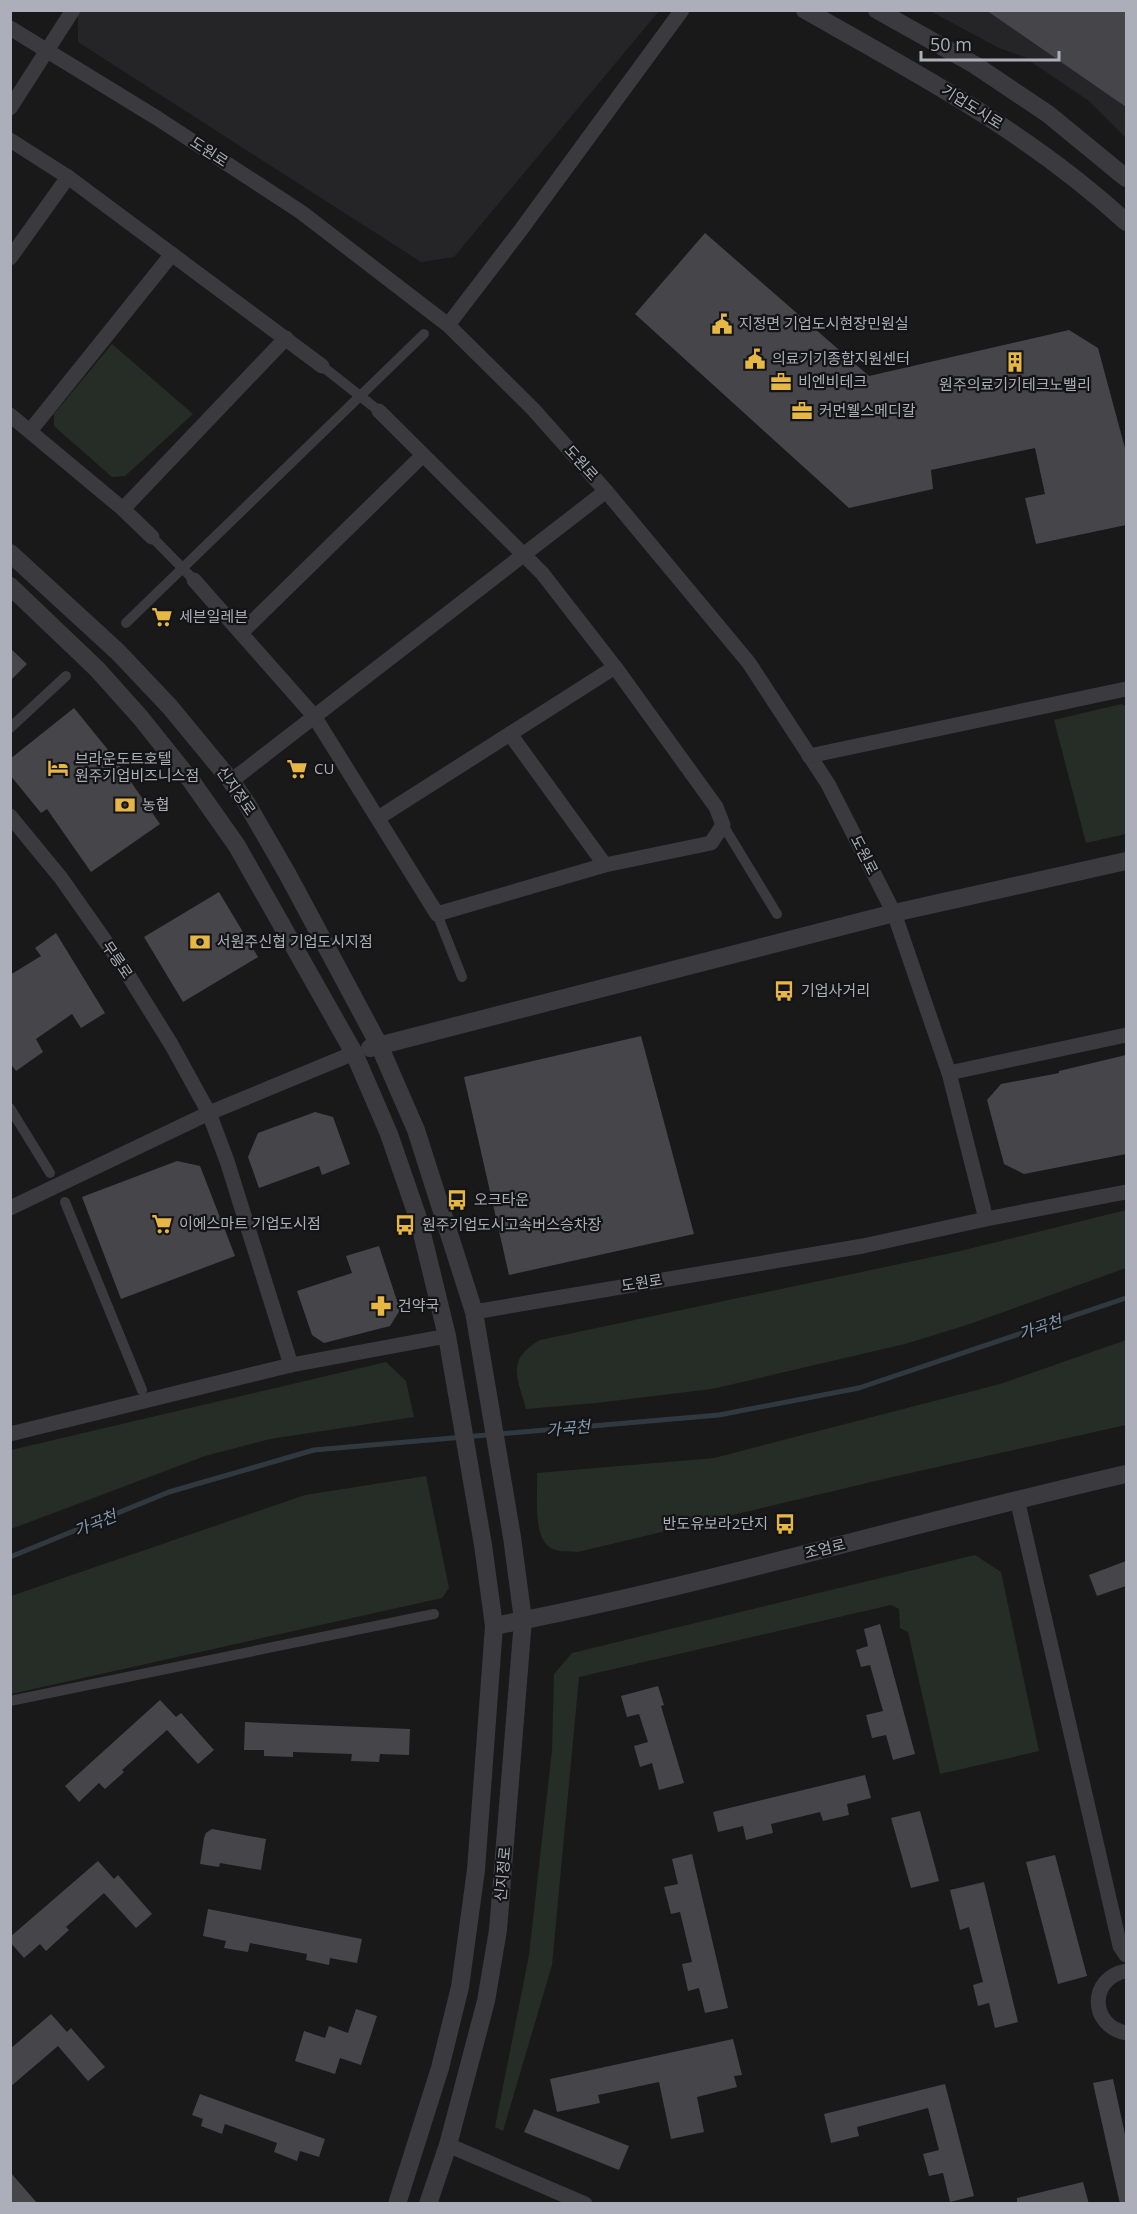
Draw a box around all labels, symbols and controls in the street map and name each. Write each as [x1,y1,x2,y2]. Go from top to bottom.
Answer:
scale bar [921,24,1059,62]
text: 50 m [930,32,972,56]
street label: 기업도시로 [938,79,1007,133]
street label: 도원로 [187,131,232,171]
public building icon: 지정면 기업도시현장민원실 [710,312,734,336]
place label: 지정면 기업도시현장민원실 [739,313,909,333]
public building icon: 의료기기종합지원센터 [743,347,767,371]
place label: 의료기기종합지원센터 [772,348,910,368]
building icon: 원주의료기기테크노밸리 [1003,350,1027,374]
office icon: 비엔비테크 [769,370,793,394]
place label: 비엔비테크 [798,371,867,391]
place label: 원주의료기기테크노밸리 [939,374,1091,394]
office icon: 커먼웰스메디칼 [790,399,814,423]
place label: 커먼웰스메디칼 [819,400,916,420]
street label: 도원로 [560,440,603,484]
supermarket icon: 세븐일레븐 [150,605,174,629]
place label: 세븐일레븐 [179,606,248,626]
place label: 브라운도트호텔 원주기업비즈니스점 [75,748,199,785]
hotel icon: 브라운도트호텔 원주기업비즈니스점 [46,756,70,780]
supermarket icon: CU [285,757,309,781]
place label: CU [314,758,334,778]
street label: 신지정로 [213,762,261,819]
bank icon: 농협 [113,793,137,817]
place label: 농협 [142,794,170,814]
street label: 도원로 [847,832,883,878]
bank icon: 서원주신협 기업도시지점 [188,930,212,954]
place label: 서원주신협 기업도시지점 [217,931,373,951]
street label: 무릉로 [98,937,138,982]
bus stop icon: 기업사거리 [772,979,796,1003]
place label: 기업사거리 [801,980,870,1000]
bus stop icon: 오크타운 [445,1188,469,1212]
place label: 오크타운 [474,1189,529,1209]
supermarket icon: 이에스마트 기업도시점 [150,1212,174,1236]
place label: 이에스마트 기업도시점 [179,1213,321,1233]
bus stop icon: 원주기업도시고속버스승차장 [393,1213,417,1237]
place label: 원주기업도시고속버스승차장 [422,1214,602,1234]
street label: 도원로 [620,1269,664,1295]
pharmacy icon: 건약국 [369,1294,393,1318]
place label: 건약국 [398,1295,439,1315]
water label: 가곡천 [1016,1309,1067,1345]
water label: 가곡천 [545,1415,593,1441]
water label: 가곡천 [70,1504,122,1541]
bus stop icon: 반도유보라2단지 [773,1512,797,1536]
place label: 반도유보라2단지 [663,1513,768,1533]
street label: 조엄로 [802,1533,847,1563]
street label: 신지정로 [490,1846,514,1902]

